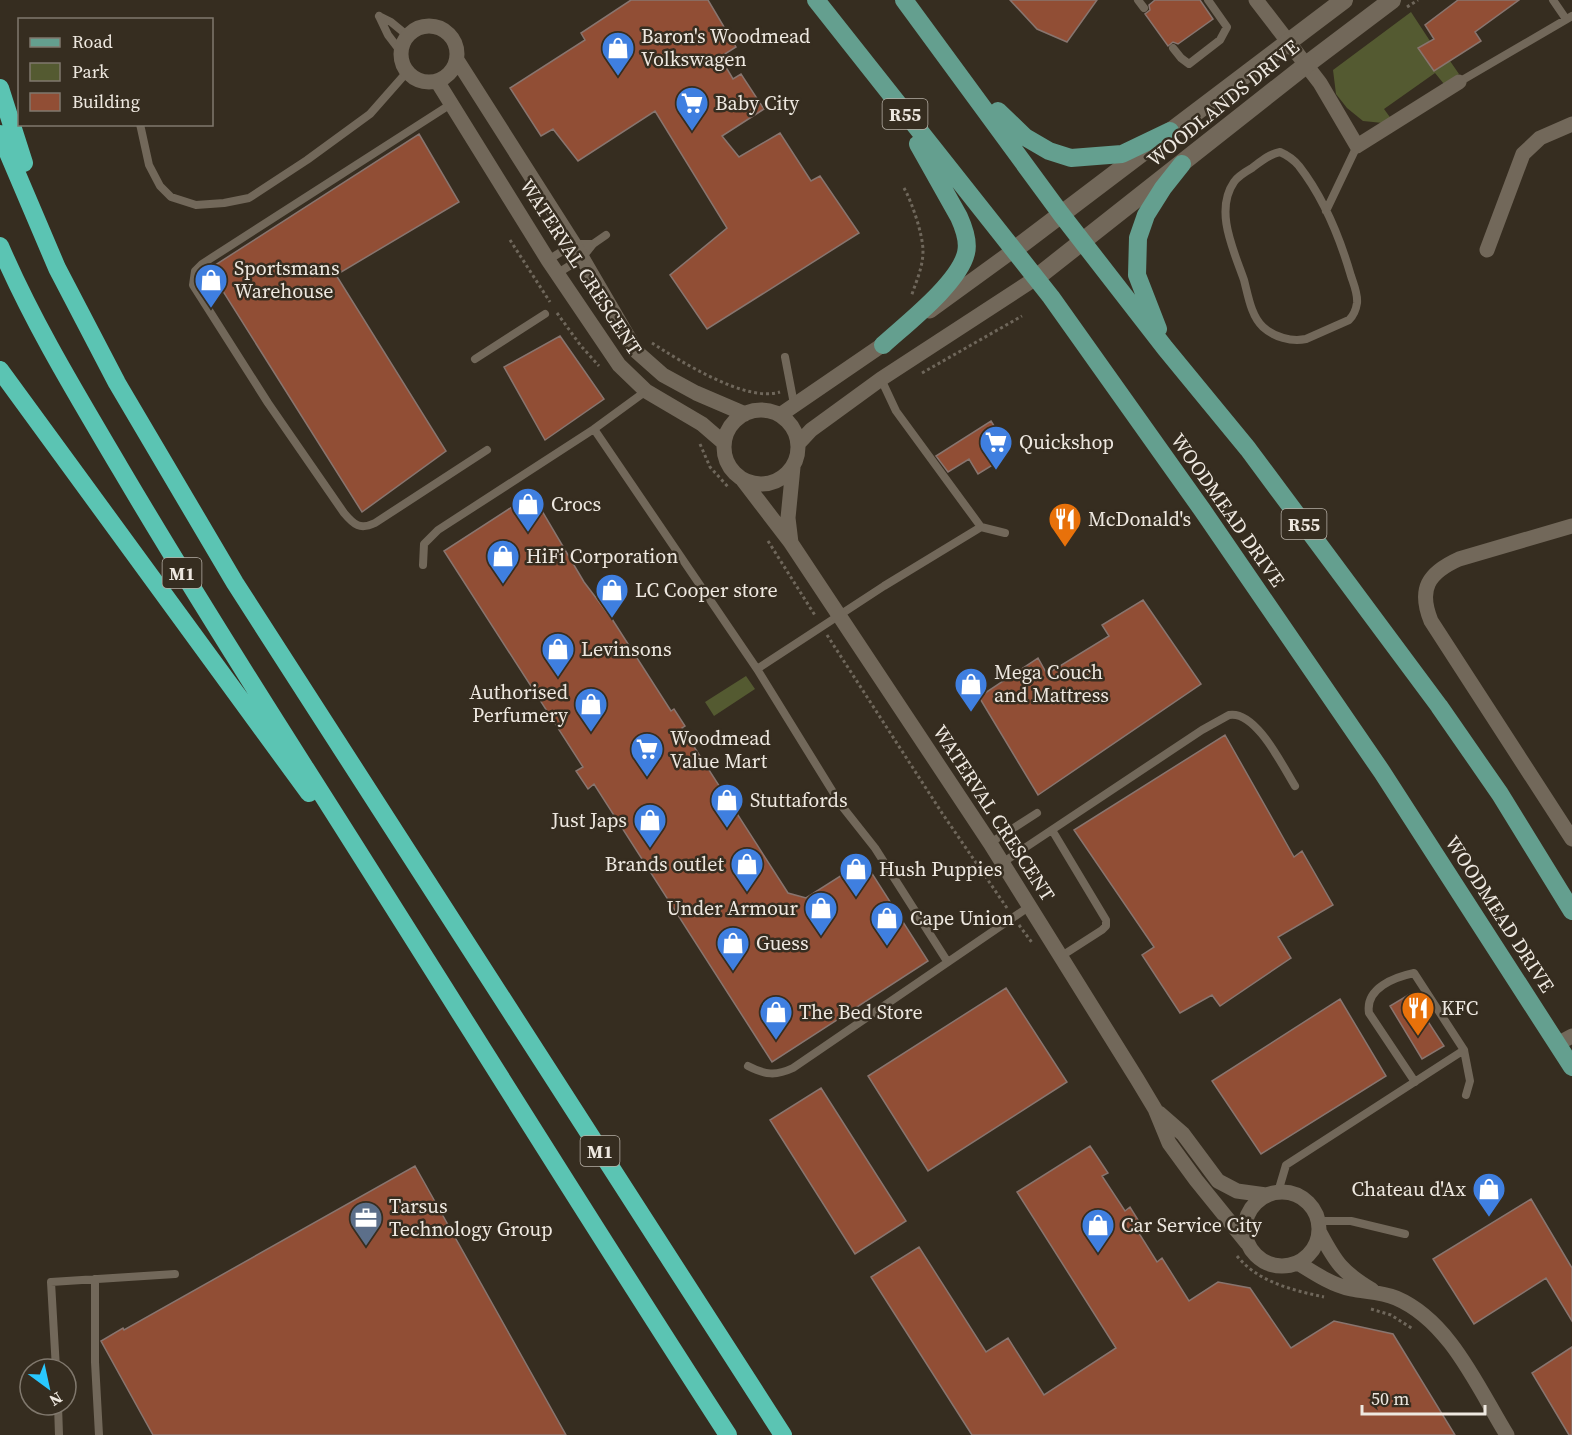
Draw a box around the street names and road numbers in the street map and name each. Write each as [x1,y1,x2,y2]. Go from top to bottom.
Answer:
street label: WOODLANDS DRIVE [1141,33,1305,173]
road number: R55 [882,99,928,129]
street label: WATERVAL CRESCENT [513,173,649,361]
street label: WOODMEAD DRIVE [1164,427,1292,593]
road number: R55 [1282,509,1326,539]
road number: M1 [162,558,201,588]
street label: WATERVAL CRESCENT [926,719,1062,907]
street label: WOODMEAD DRIVE [1439,830,1561,998]
road number: M1 [580,1136,620,1166]

